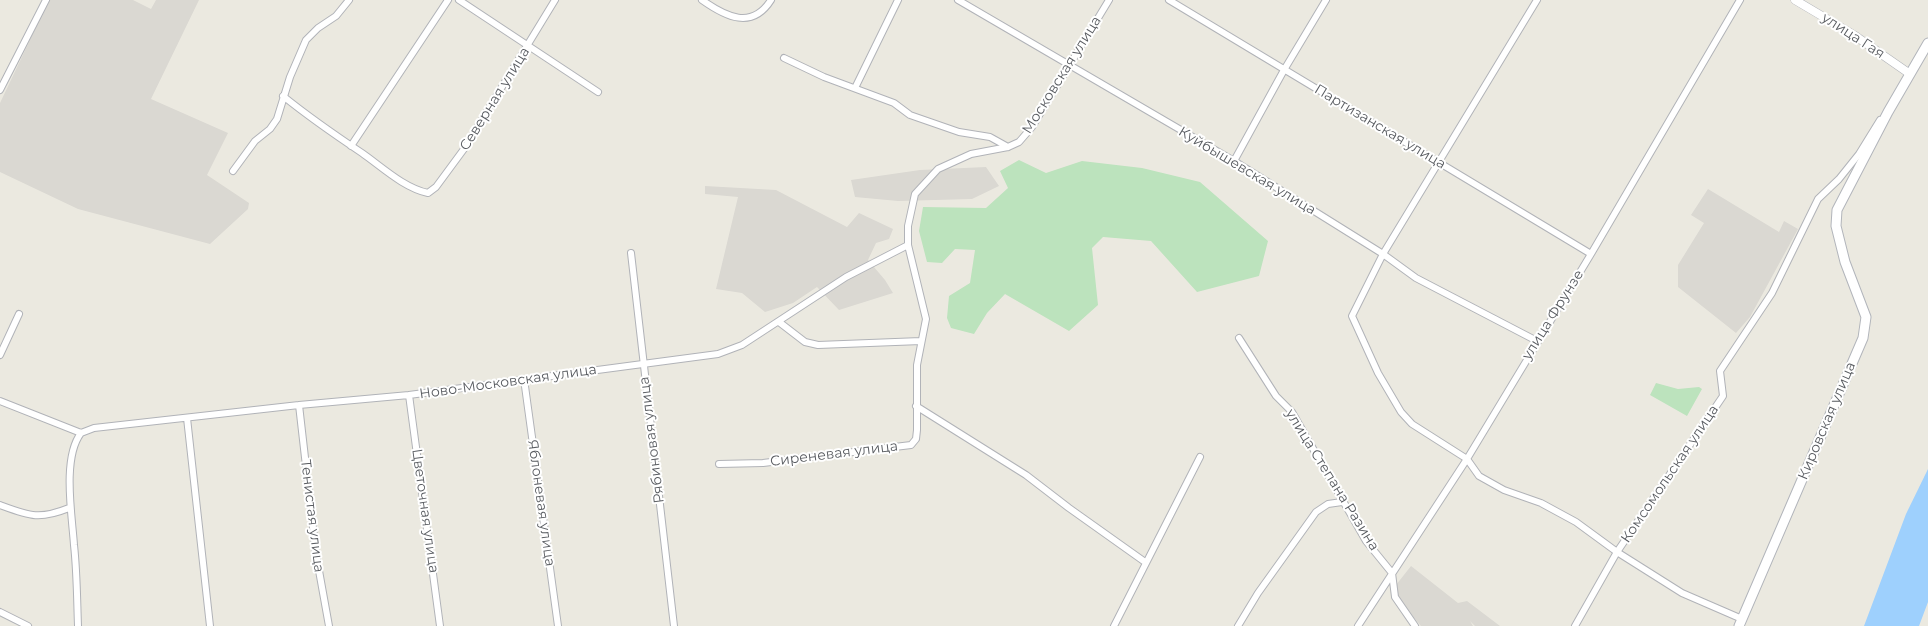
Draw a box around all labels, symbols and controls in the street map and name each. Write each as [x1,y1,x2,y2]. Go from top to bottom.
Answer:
street label: улица Гая [1818,9,1888,63]
street label: Московская улица [1019,13,1105,137]
street label: Северная улица [456,44,534,154]
street label: Партизанская улица [1311,81,1449,173]
street label: Куйбышевская улица [1175,123,1319,219]
street label: улица Фрунзе [1519,267,1587,363]
street label: Кировская улица [1795,360,1859,482]
street label: Ново-Московская улица [418,361,598,403]
street label: Рябиновая улица [636,376,668,504]
street label: Комсомольская улица [1618,402,1722,546]
street label: улица Степана Разина [1282,406,1382,554]
street label: Сиреневая улица [769,438,899,470]
street label: Яблоневая улица [524,439,558,567]
street label: Цветочная улица [408,448,442,574]
street label: Тенистая улица [297,459,327,573]

